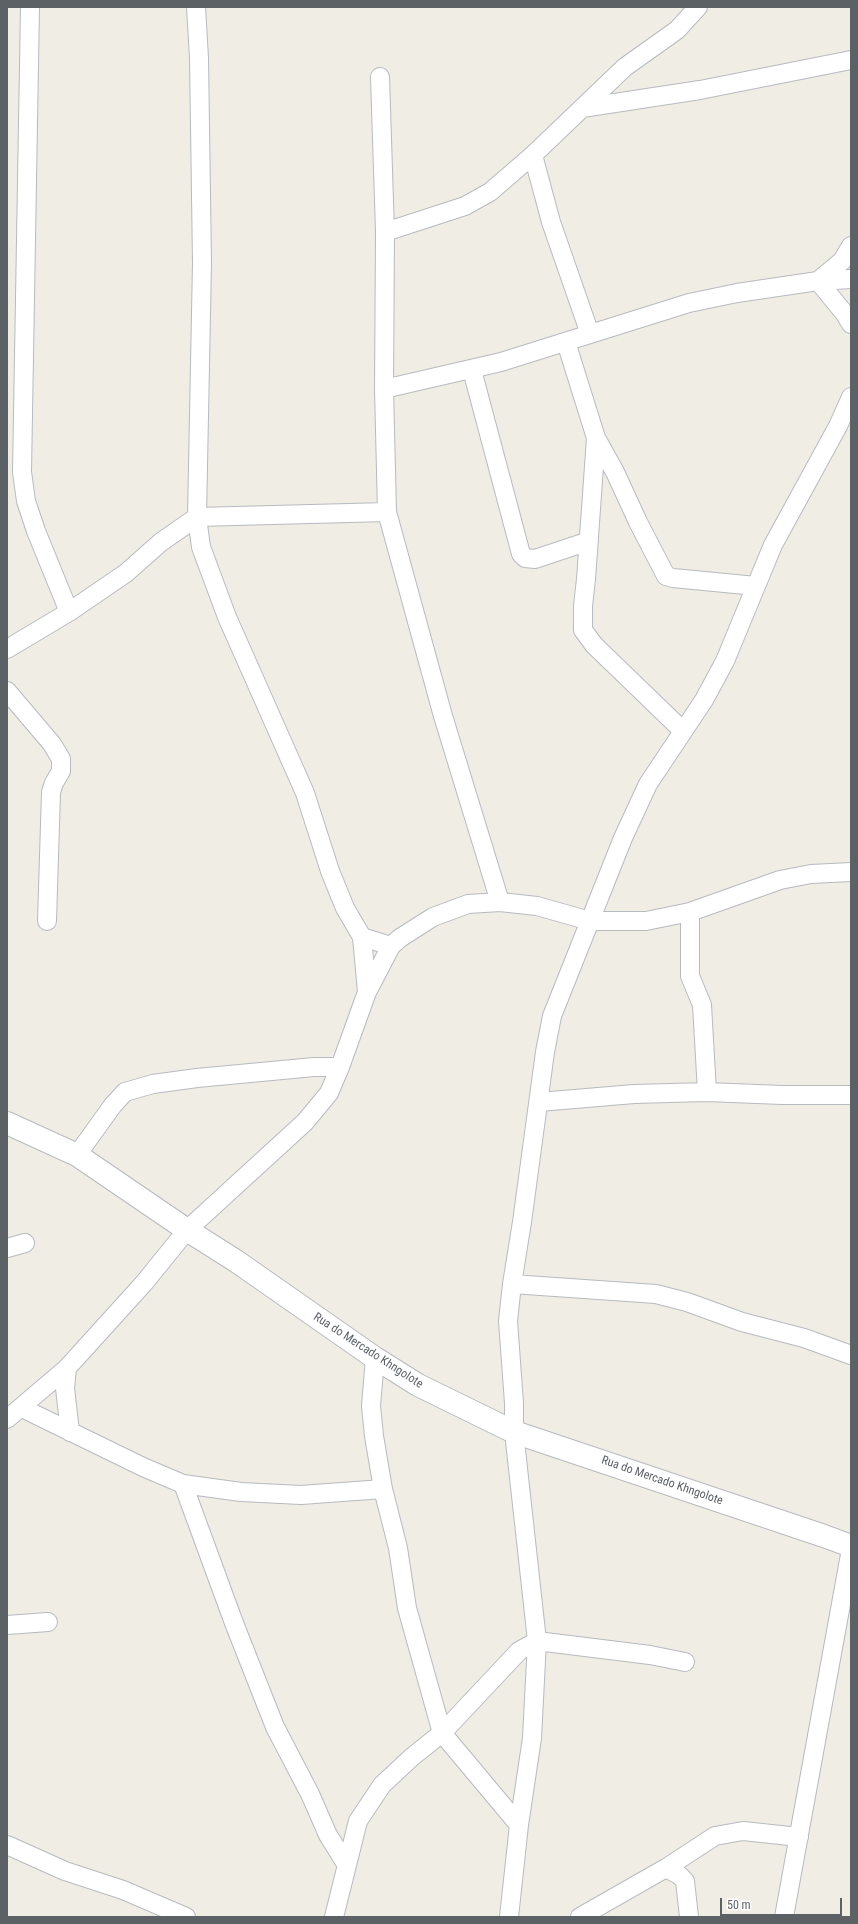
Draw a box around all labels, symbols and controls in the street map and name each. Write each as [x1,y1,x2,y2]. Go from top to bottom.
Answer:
street label: Rua do Mercado Khngolote [311,1310,425,1392]
street label: Rua do Mercado Khngolote [599,1453,725,1509]
scale bar [722,1890,844,1916]
text: 50 m [727,1898,751,1912]

